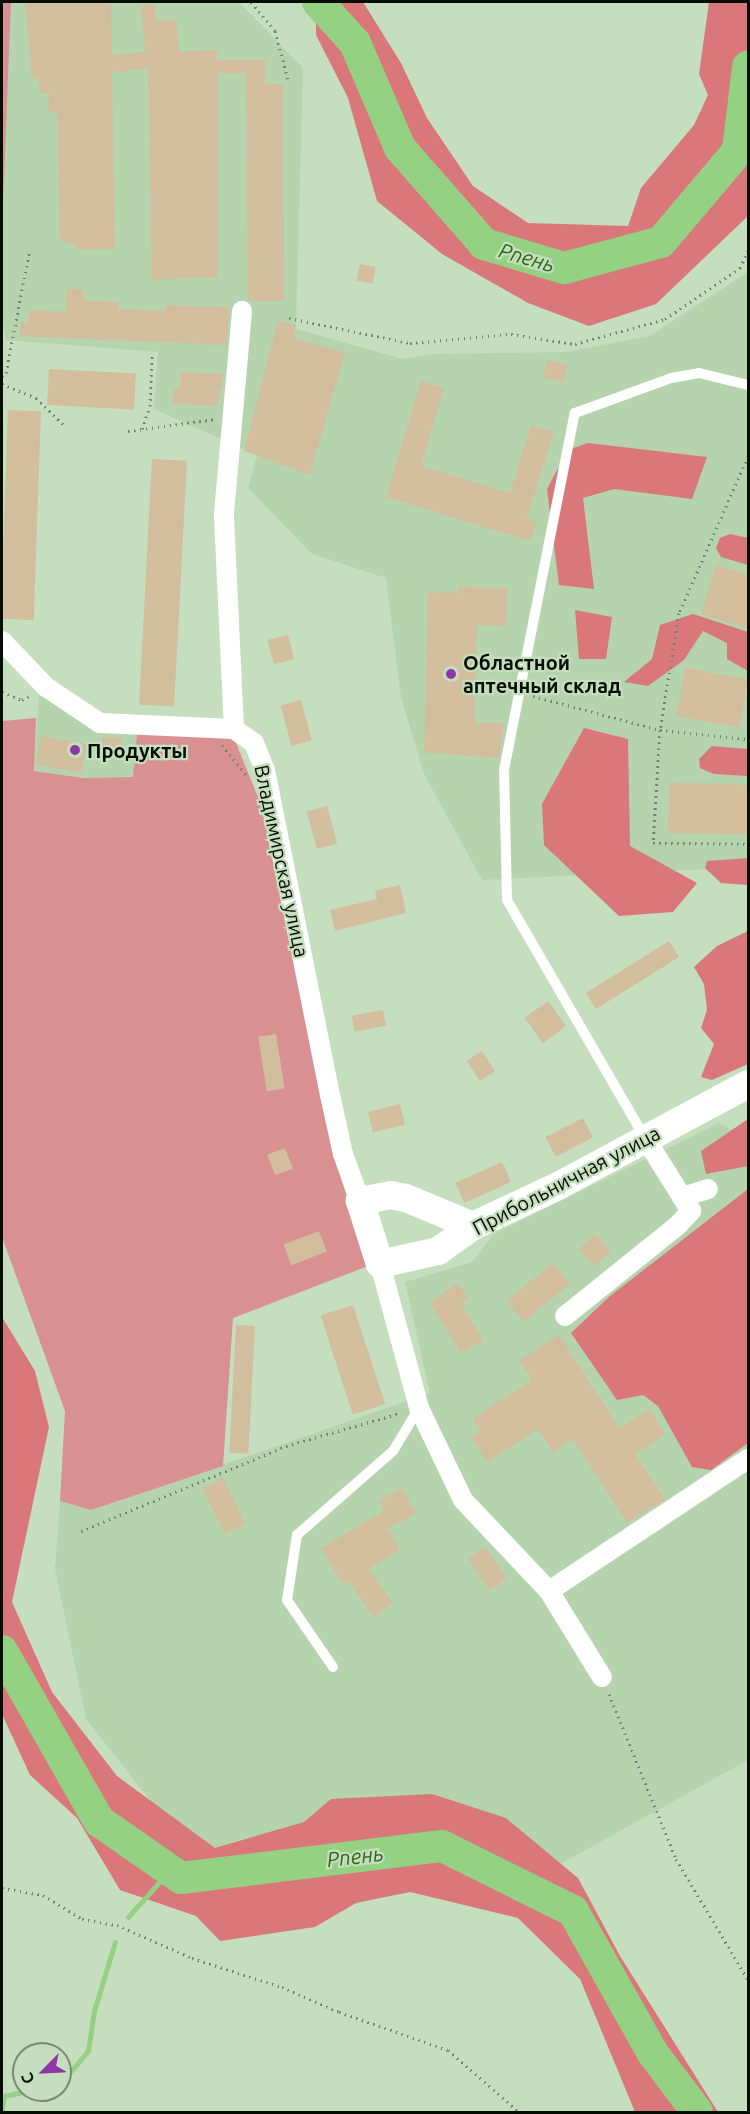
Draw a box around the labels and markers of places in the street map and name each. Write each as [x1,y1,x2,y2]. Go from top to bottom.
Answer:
place label: Областной аптечный склад [463,650,621,697]
marker: Областной аптечный склад [444,667,458,681]
place label: Продукты [87,738,187,762]
marker: Продукты [68,743,82,757]

